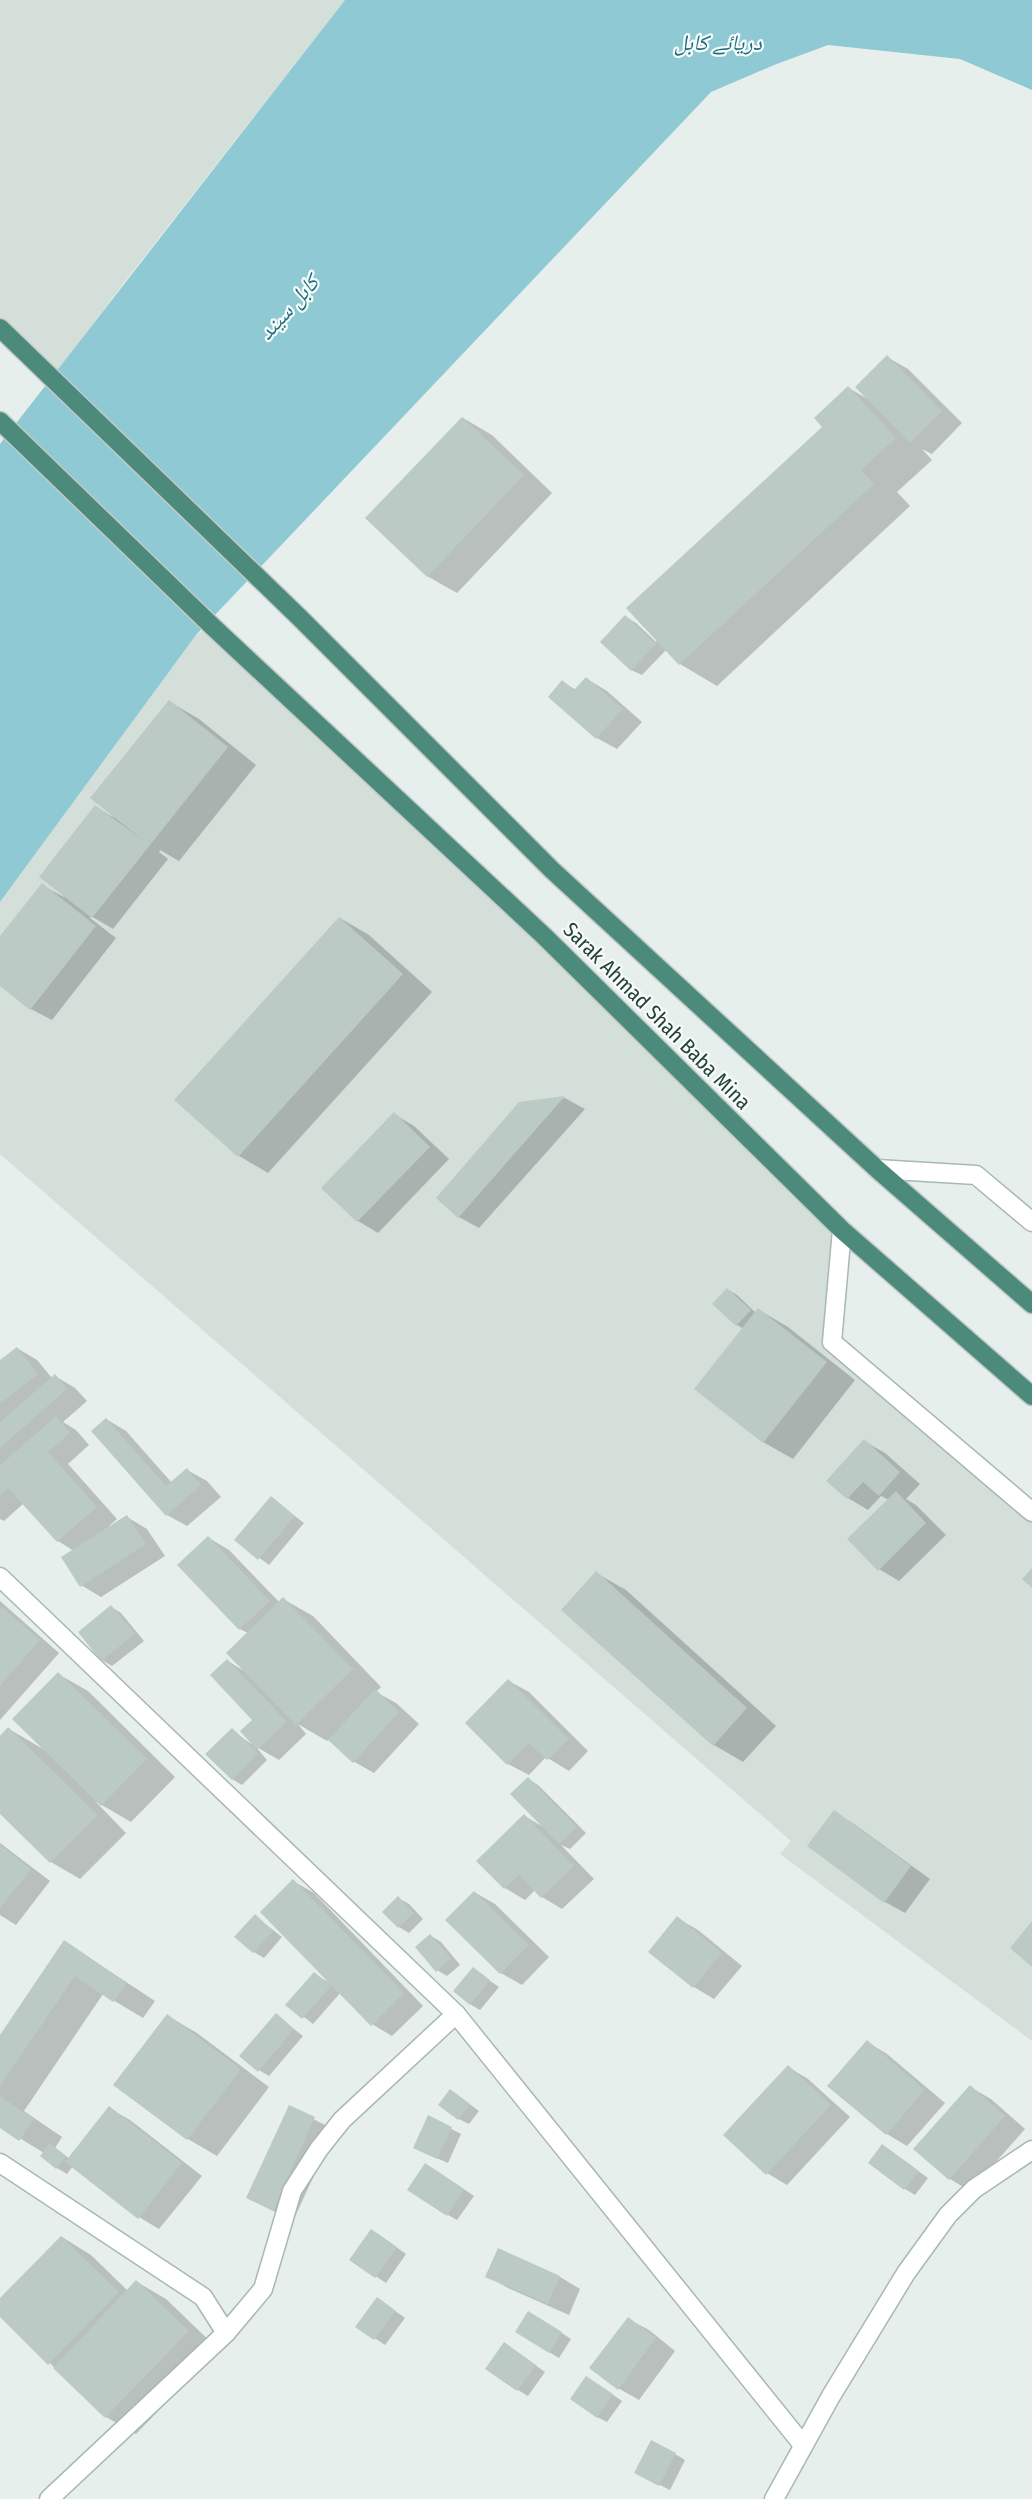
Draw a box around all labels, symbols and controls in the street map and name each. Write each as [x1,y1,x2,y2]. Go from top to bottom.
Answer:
water label: دریائے کابل [674,29,763,56]
water label: کابل سيند [252,266,327,345]
street label: Sarak Ahmad Shah Baba Mina [558,917,756,1115]

